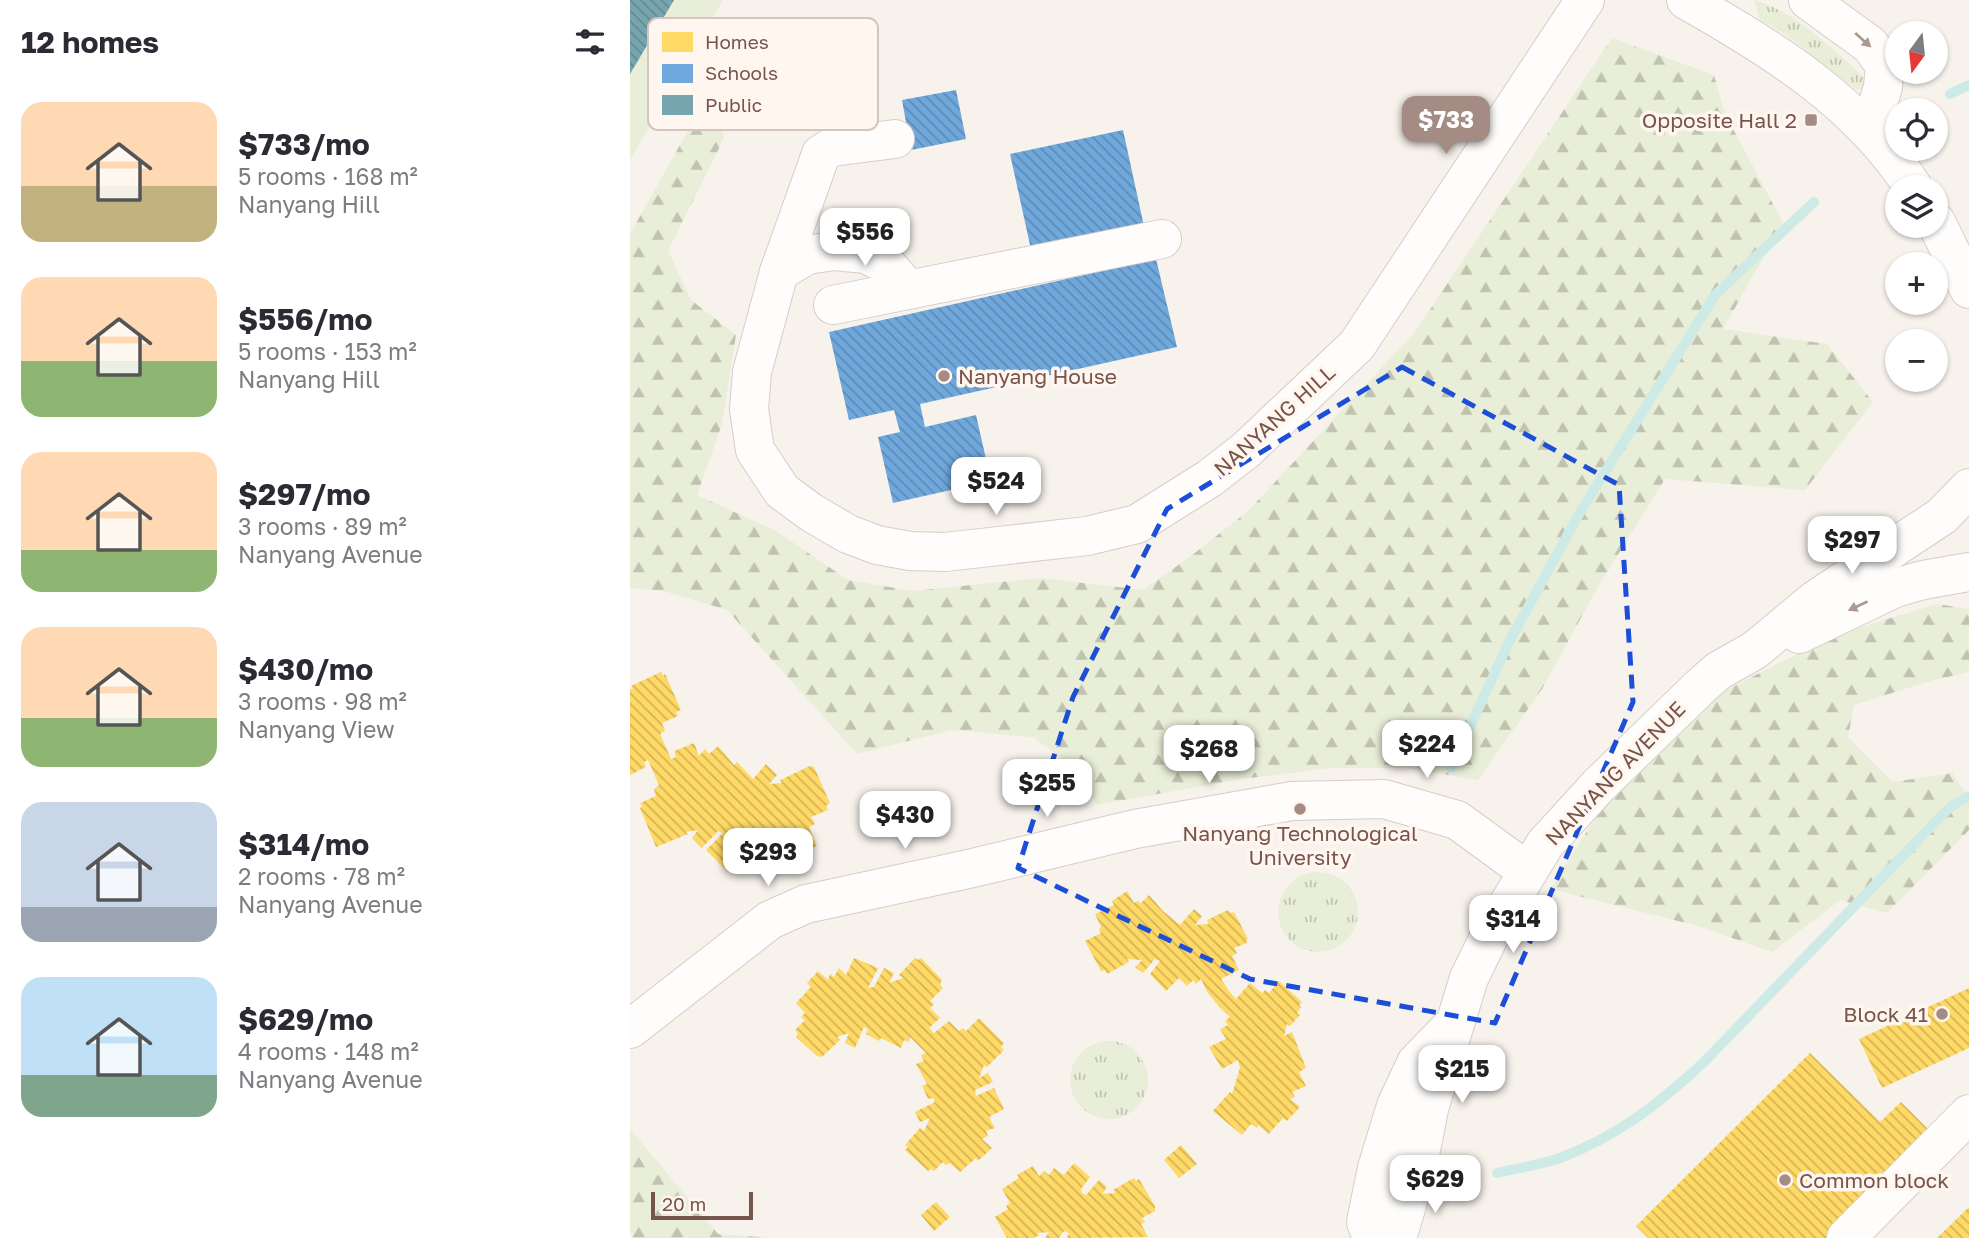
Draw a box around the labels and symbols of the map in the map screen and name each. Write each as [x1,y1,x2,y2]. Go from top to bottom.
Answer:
legend [648,18,878,130]
north arrow [1885,21,1948,84]
text: Homes [705,30,769,53]
one-way arrow [1854,32,1872,48]
text: Schools [705,61,778,84]
text: Public [705,93,762,116]
pin: $733 [1405,96,1487,156]
place label: Opposite Hall 2 [1642,107,1797,133]
marker: Opposite Hall 2 [1803,112,1819,128]
pin: $556 [824,208,906,268]
street label: NANYANG HILL [1208,359,1340,481]
place label: Nanyang House [958,363,1117,389]
marker: Nanyang House [936,368,952,384]
pin: $524 [955,458,1037,517]
pin: $297 [1811,516,1893,576]
one-way arrow [1848,600,1868,612]
street label: NANYANG AVENUE [1539,695,1691,851]
pin: $224 [1386,720,1468,780]
pin: $268 [1168,726,1250,785]
pin: $255 [1006,760,1088,819]
pin: $430 [864,792,946,851]
marker: Nanyang Technological University [1292,801,1308,817]
place label: Nanyang Technological University [1182,820,1418,870]
pin: $293 [727,828,809,888]
pin: $314 [1472,895,1554,955]
place label: Block 41 [1843,1001,1928,1027]
marker: Block 41 [1934,1006,1950,1022]
pin: $215 [1421,1046,1503,1105]
pin: $629 [1394,1156,1476,1215]
place label: Common block [1799,1167,1949,1193]
marker: Common block [1777,1172,1793,1188]
scale bar [651,1189,752,1221]

